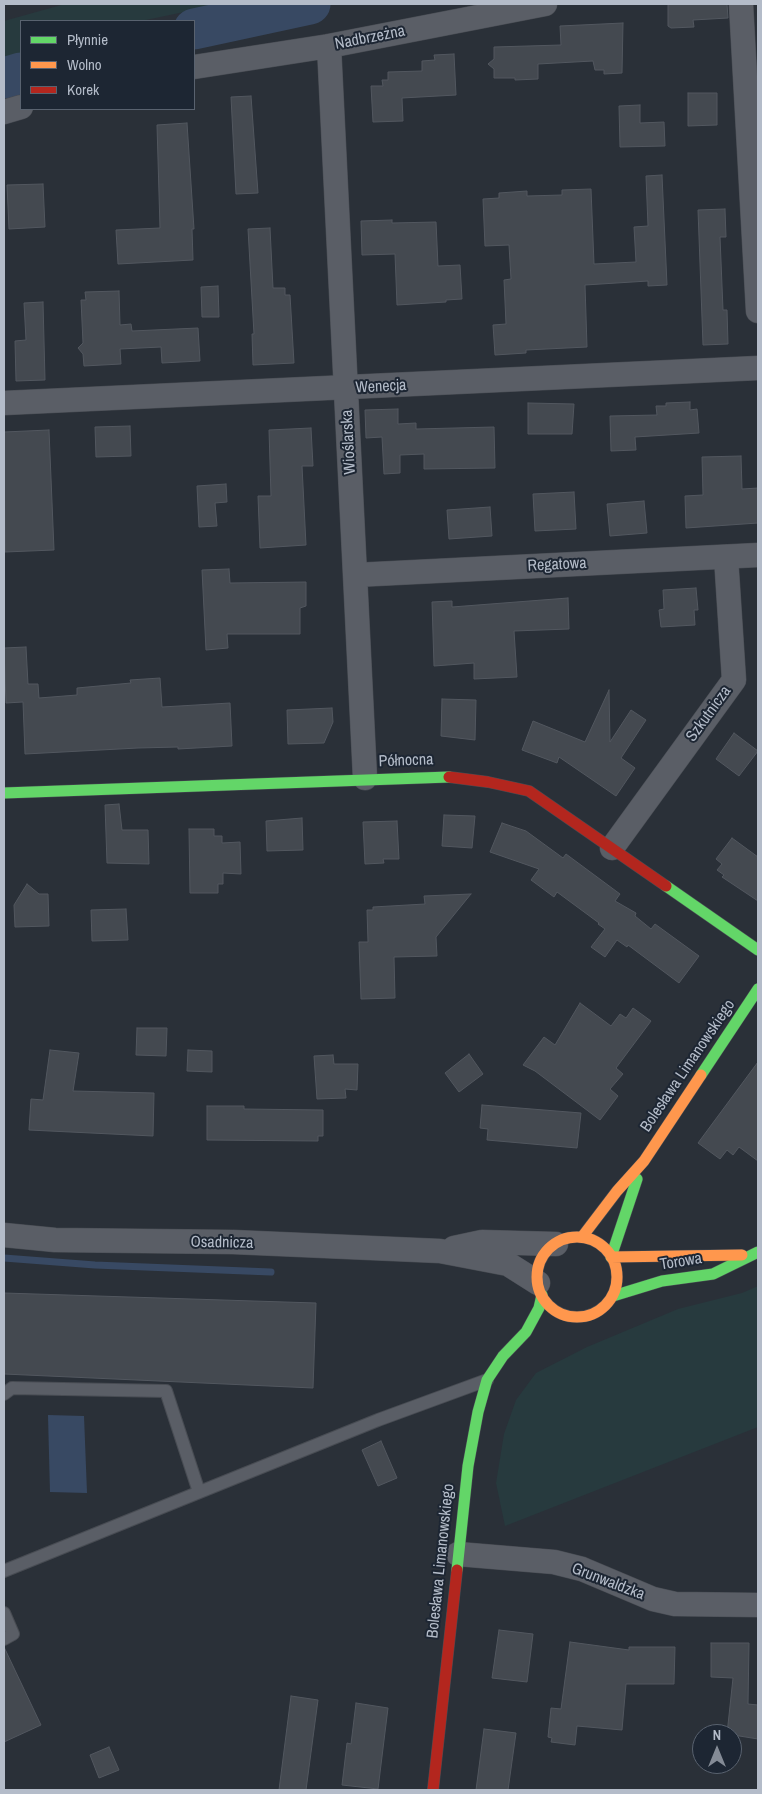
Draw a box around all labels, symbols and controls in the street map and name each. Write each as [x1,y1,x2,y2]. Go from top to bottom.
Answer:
legend [20,20,195,110]
street label: Nadbrzeżna [333,22,407,54]
text: Płynnie [67,29,108,50]
text: Wolno [67,54,102,75]
text: Korek [67,79,99,100]
street label: Wenecja [355,376,407,398]
street label: Wioślarska [338,409,360,475]
street label: Regatowa [527,554,587,576]
street label: Szkutnicza [682,682,736,746]
street label: Północna [378,750,434,772]
street label: Bolesława Limanowskiego [637,996,739,1136]
street label: Osadnicza [190,1233,254,1253]
street label: Torowa [659,1249,703,1275]
street label: Bolesława Limanowskiego [423,1483,459,1639]
street label: Grunwaldzka [569,1559,647,1605]
north arrow [692,1724,742,1774]
text: N [713,1726,721,1744]

